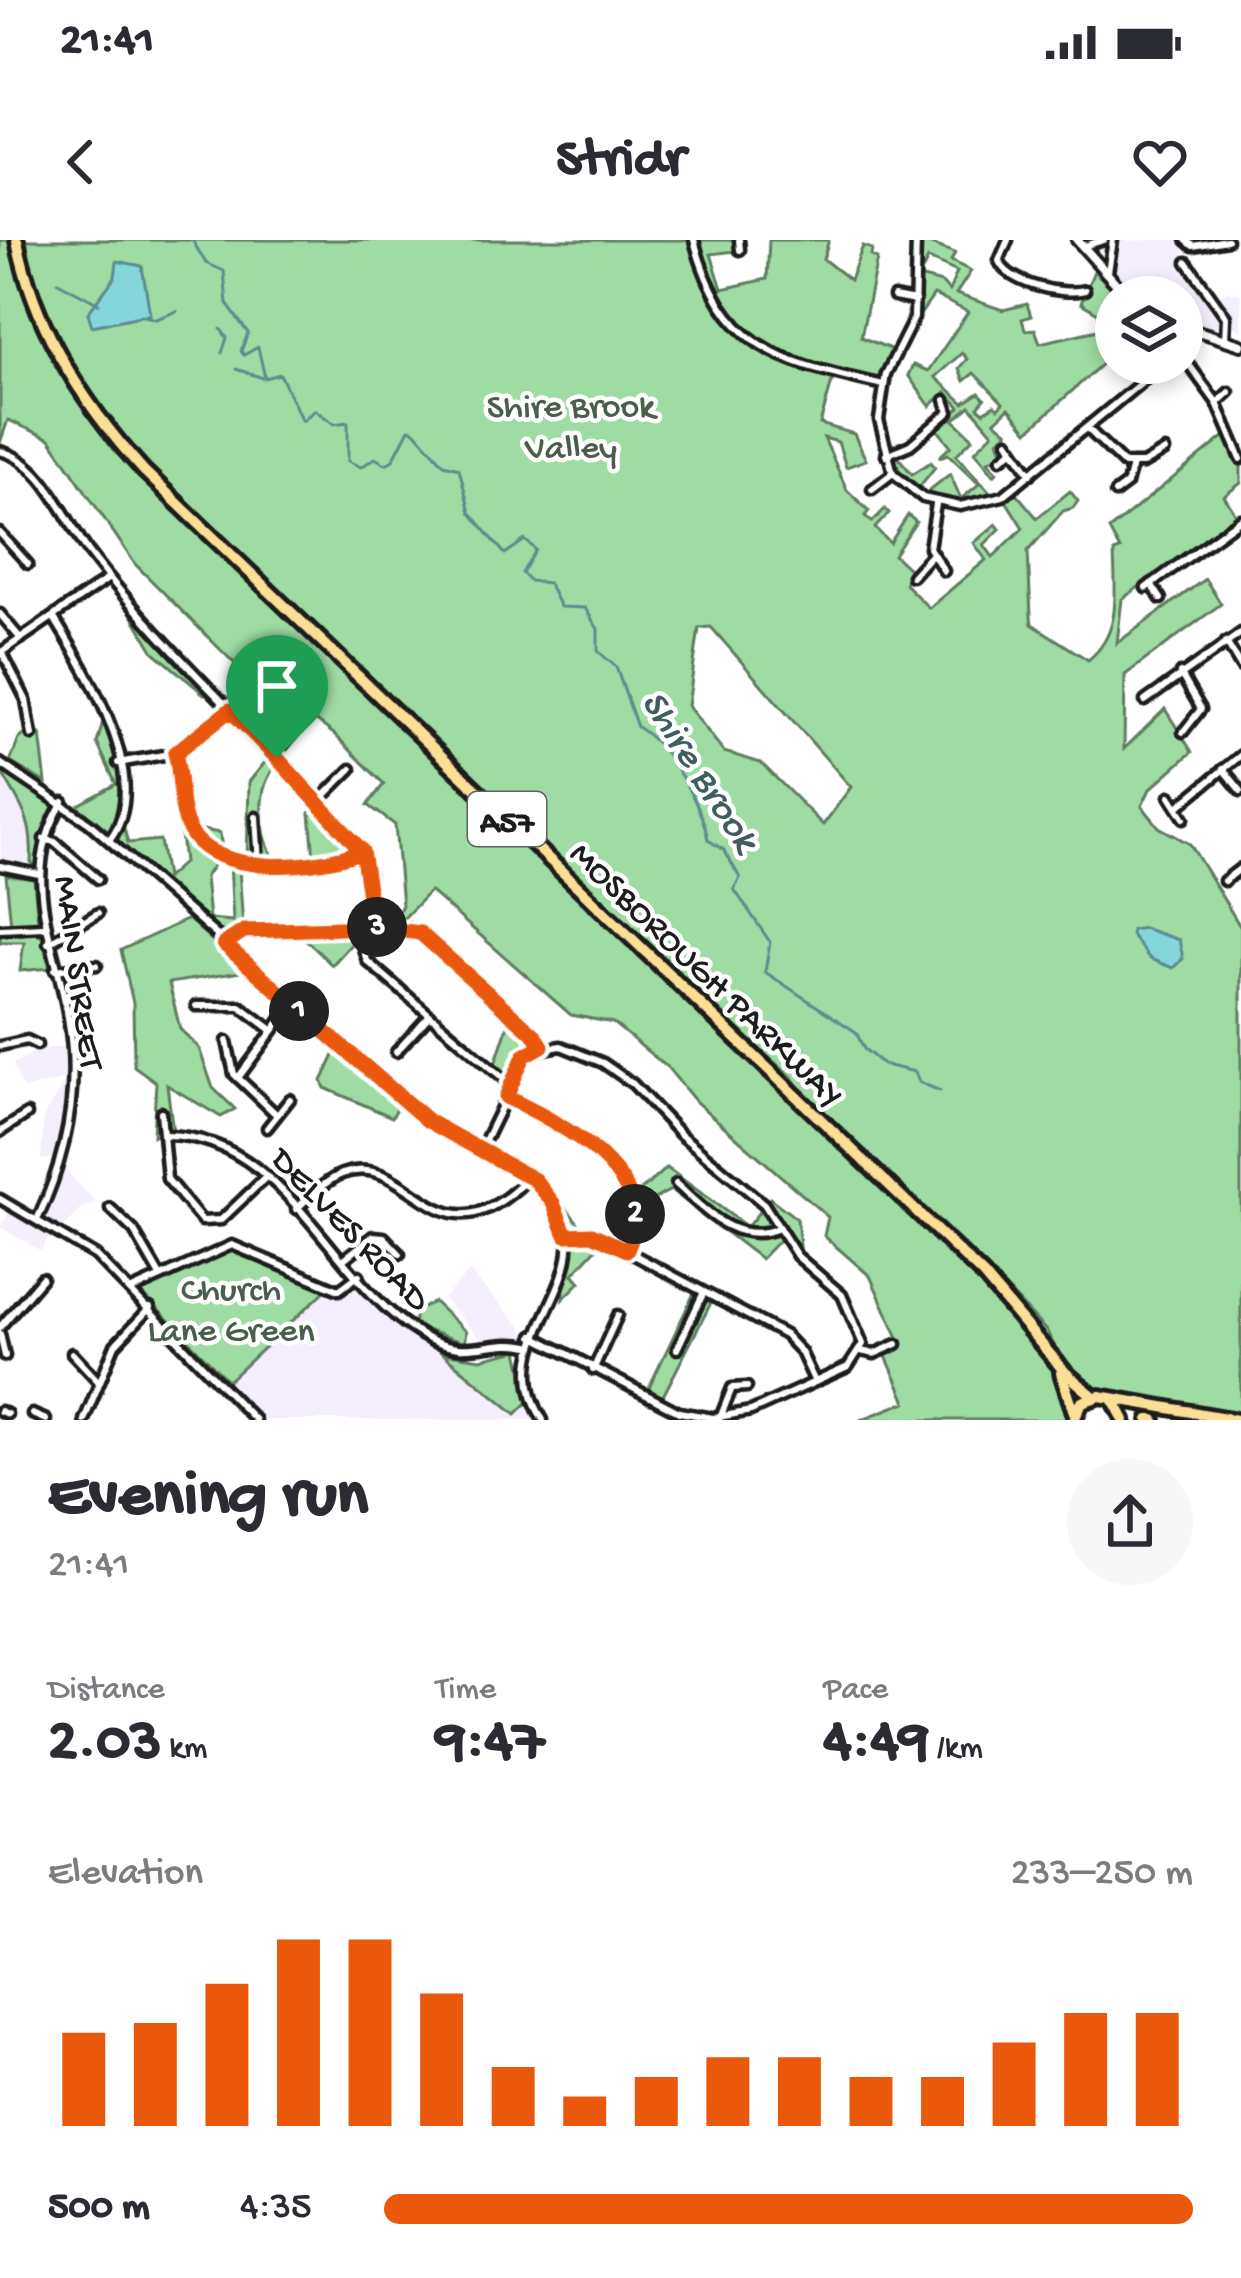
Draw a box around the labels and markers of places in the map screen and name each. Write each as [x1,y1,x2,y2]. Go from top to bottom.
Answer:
pin [226,635,328,758]
pin: 3 [347,897,407,957]
pin: 1 [269,981,329,1041]
pin: 2 [605,1184,665,1244]

